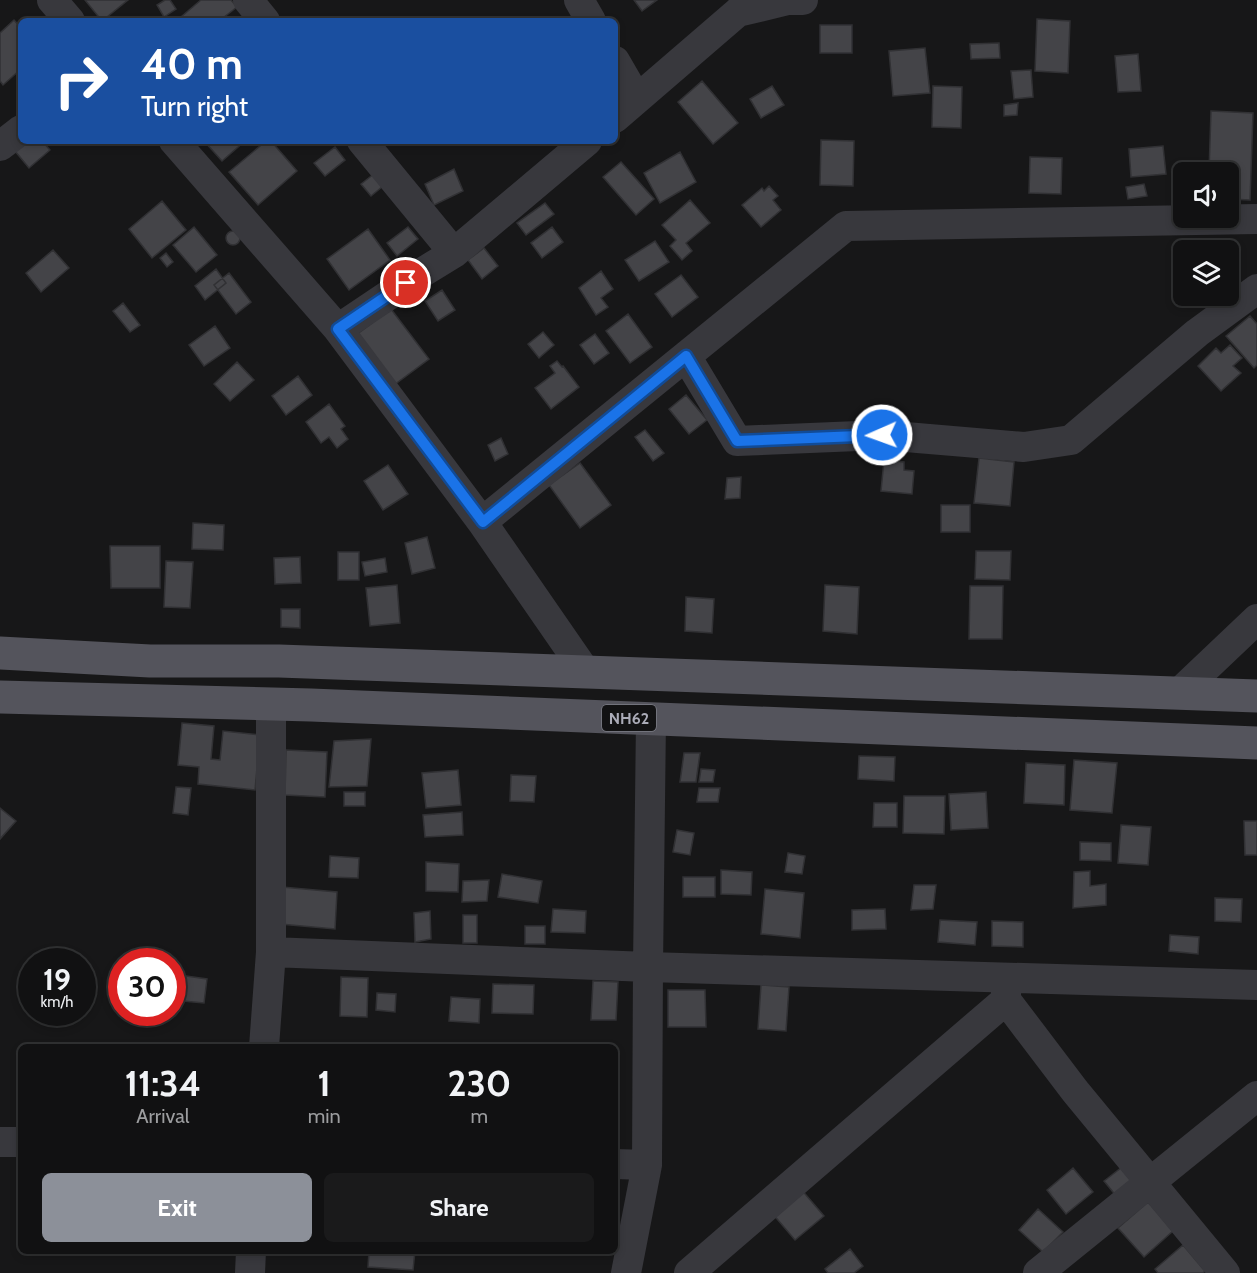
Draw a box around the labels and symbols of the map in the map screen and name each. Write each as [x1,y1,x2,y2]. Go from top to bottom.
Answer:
pin [380,257,431,308]
position arrow [850,403,914,467]
road number: NH62 [602,705,656,731]
speed limit sign: 30 [108,948,186,1026]

